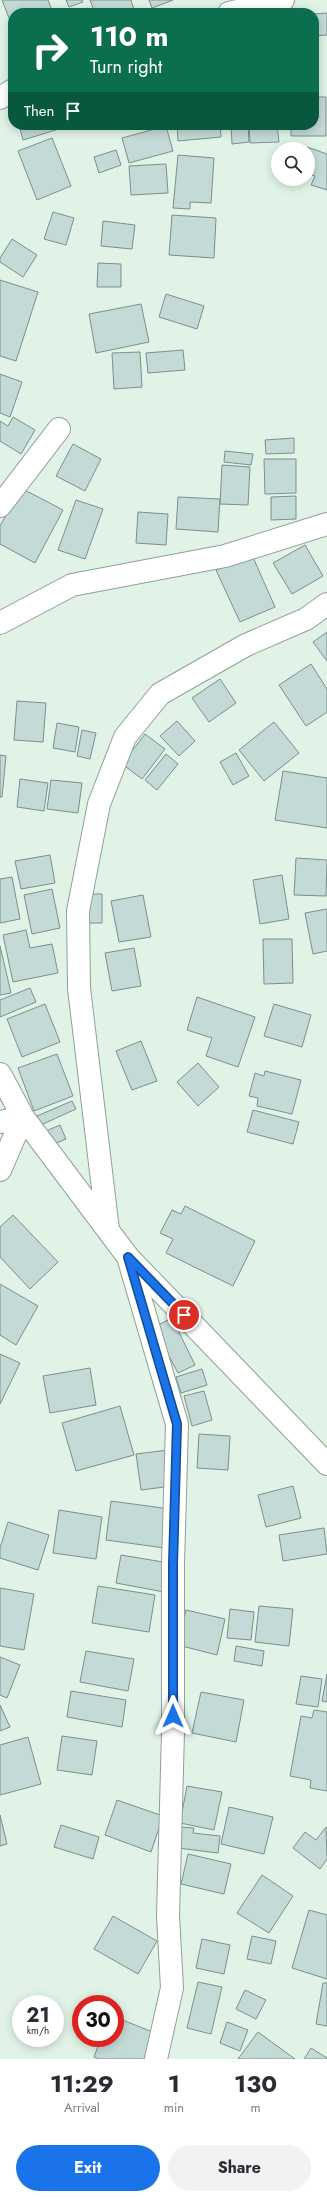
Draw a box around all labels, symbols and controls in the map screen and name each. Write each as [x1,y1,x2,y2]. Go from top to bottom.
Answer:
text: 110 m [90,16,168,57]
icon: right [24,24,76,76]
text: Turn right [90,54,162,80]
text: Then [24,100,54,122]
icon: arrive [62,100,84,122]
map controls [271,142,315,186]
button: search [271,142,315,186]
pin [167,1298,201,1332]
icon: arrive [173,1304,195,1326]
position arrow [152,1695,194,1737]
speed limit sign: 30 [72,1995,124,2047]
text: 21 [26,2001,50,2030]
text: km/h [27,2023,49,2038]
text: 11:29 [50,2066,114,2101]
text: 1 [168,2066,180,2101]
text: 130 [234,2066,277,2101]
text: Arrival [64,2098,100,2117]
text: min [164,2098,184,2117]
text: m [250,2098,261,2117]
button: Exit [16,2145,160,2191]
button: Share [168,2145,311,2191]

